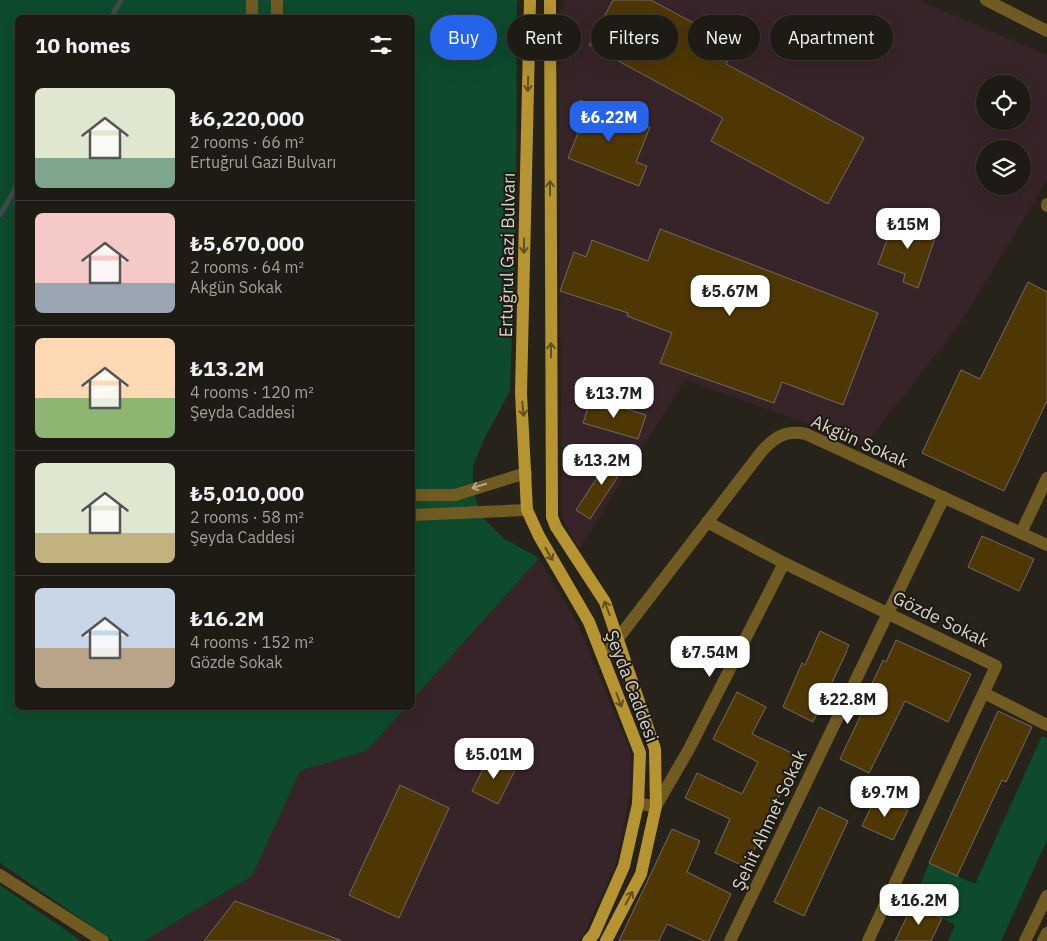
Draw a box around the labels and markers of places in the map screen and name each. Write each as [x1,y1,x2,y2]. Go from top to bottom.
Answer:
pin: ₺6.22M [568,100,650,143]
pin: ₺15M [878,208,938,250]
pin: ₺5.67M [689,274,771,317]
pin: ₺13.7M [573,376,655,419]
pin: ₺13.2M [561,444,643,486]
pin: ₺7.54M [669,636,751,678]
pin: ₺22.8M [807,682,889,725]
pin: ₺5.01M [453,738,535,780]
pin: ₺9.7M [850,776,920,818]
pin: ₺16.2M [878,884,960,926]

